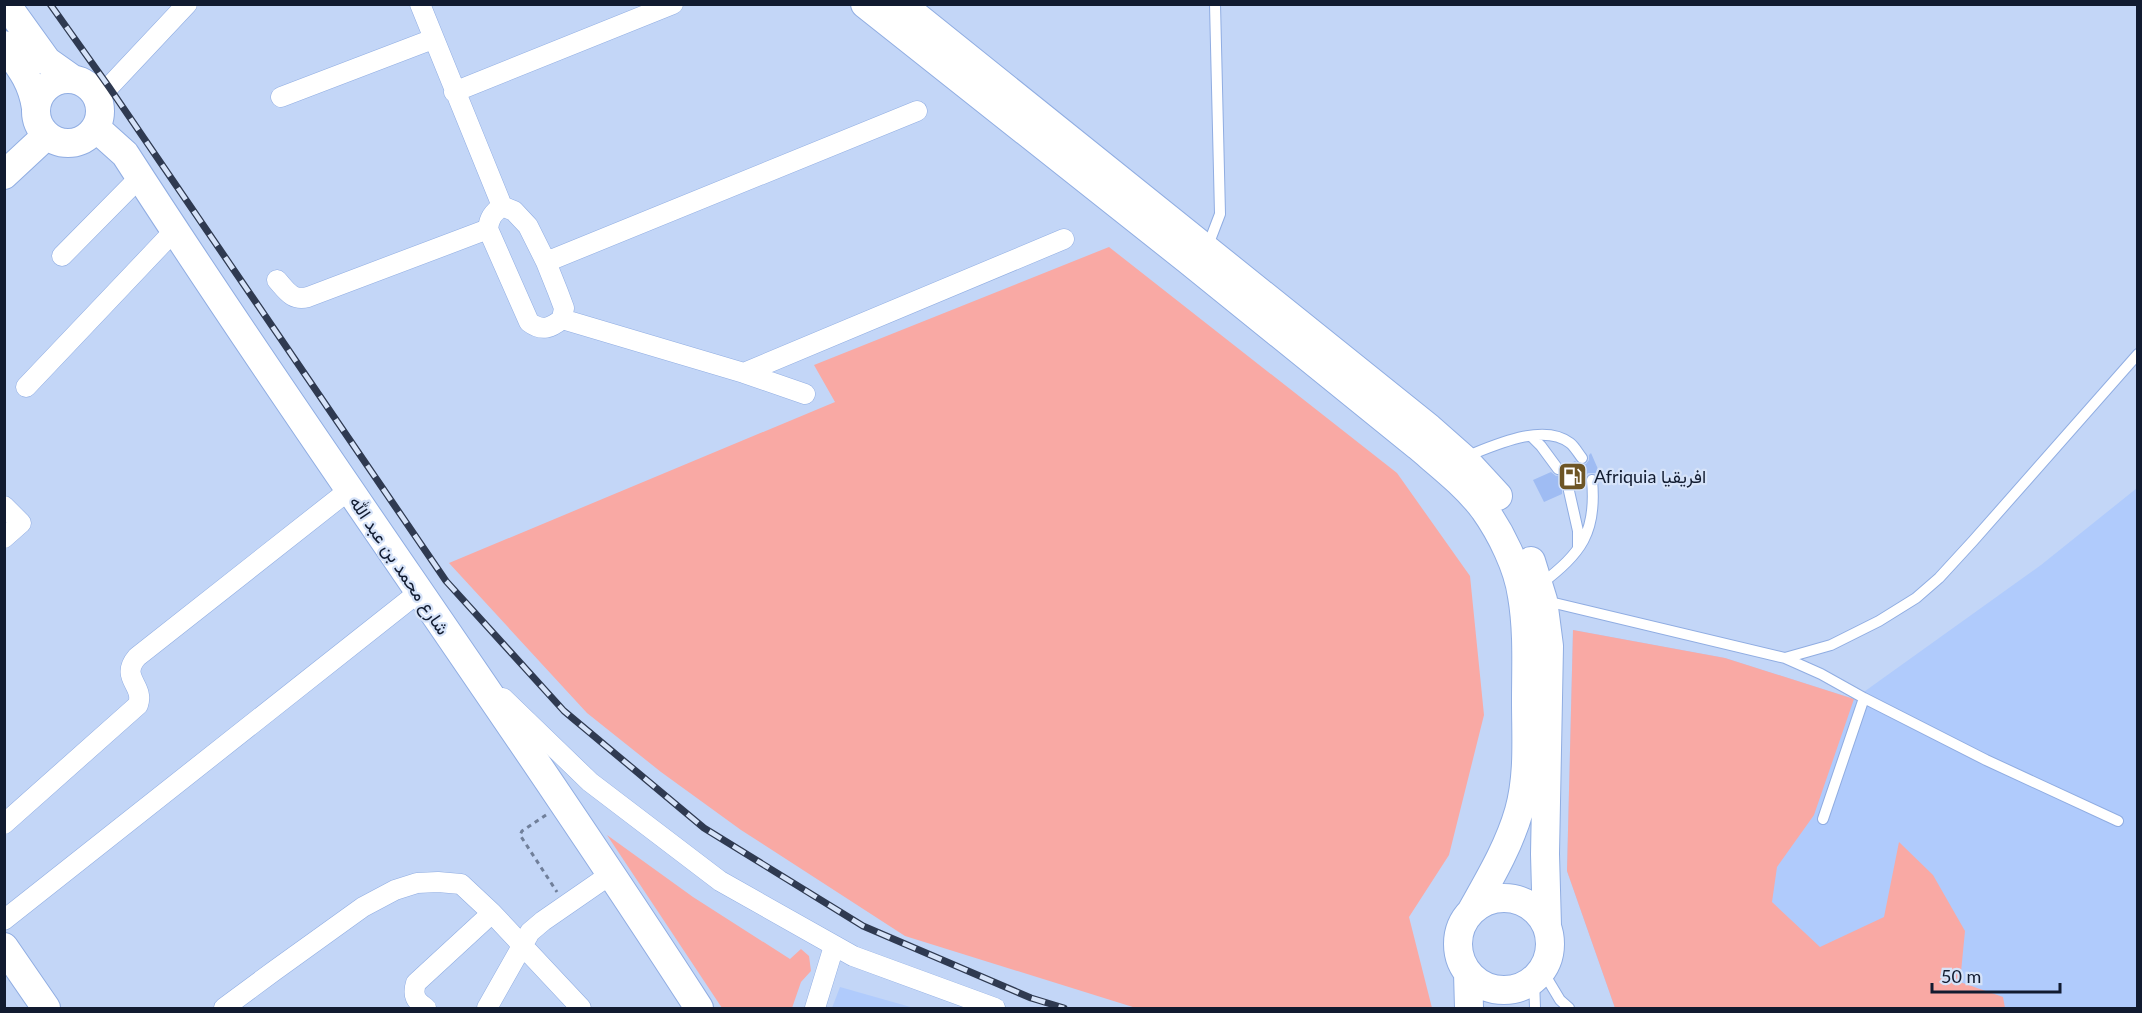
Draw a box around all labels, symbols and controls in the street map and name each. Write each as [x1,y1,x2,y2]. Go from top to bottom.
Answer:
fuel station icon: Afriquia افريقيا [1557,460,1589,492]
place label: Afriquia افريقيا [1594,465,1706,488]
street label: شارع محمد بن عبد الله [344,491,455,640]
scale bar [1932,956,2060,994]
text: 50 m [1941,965,1981,987]

